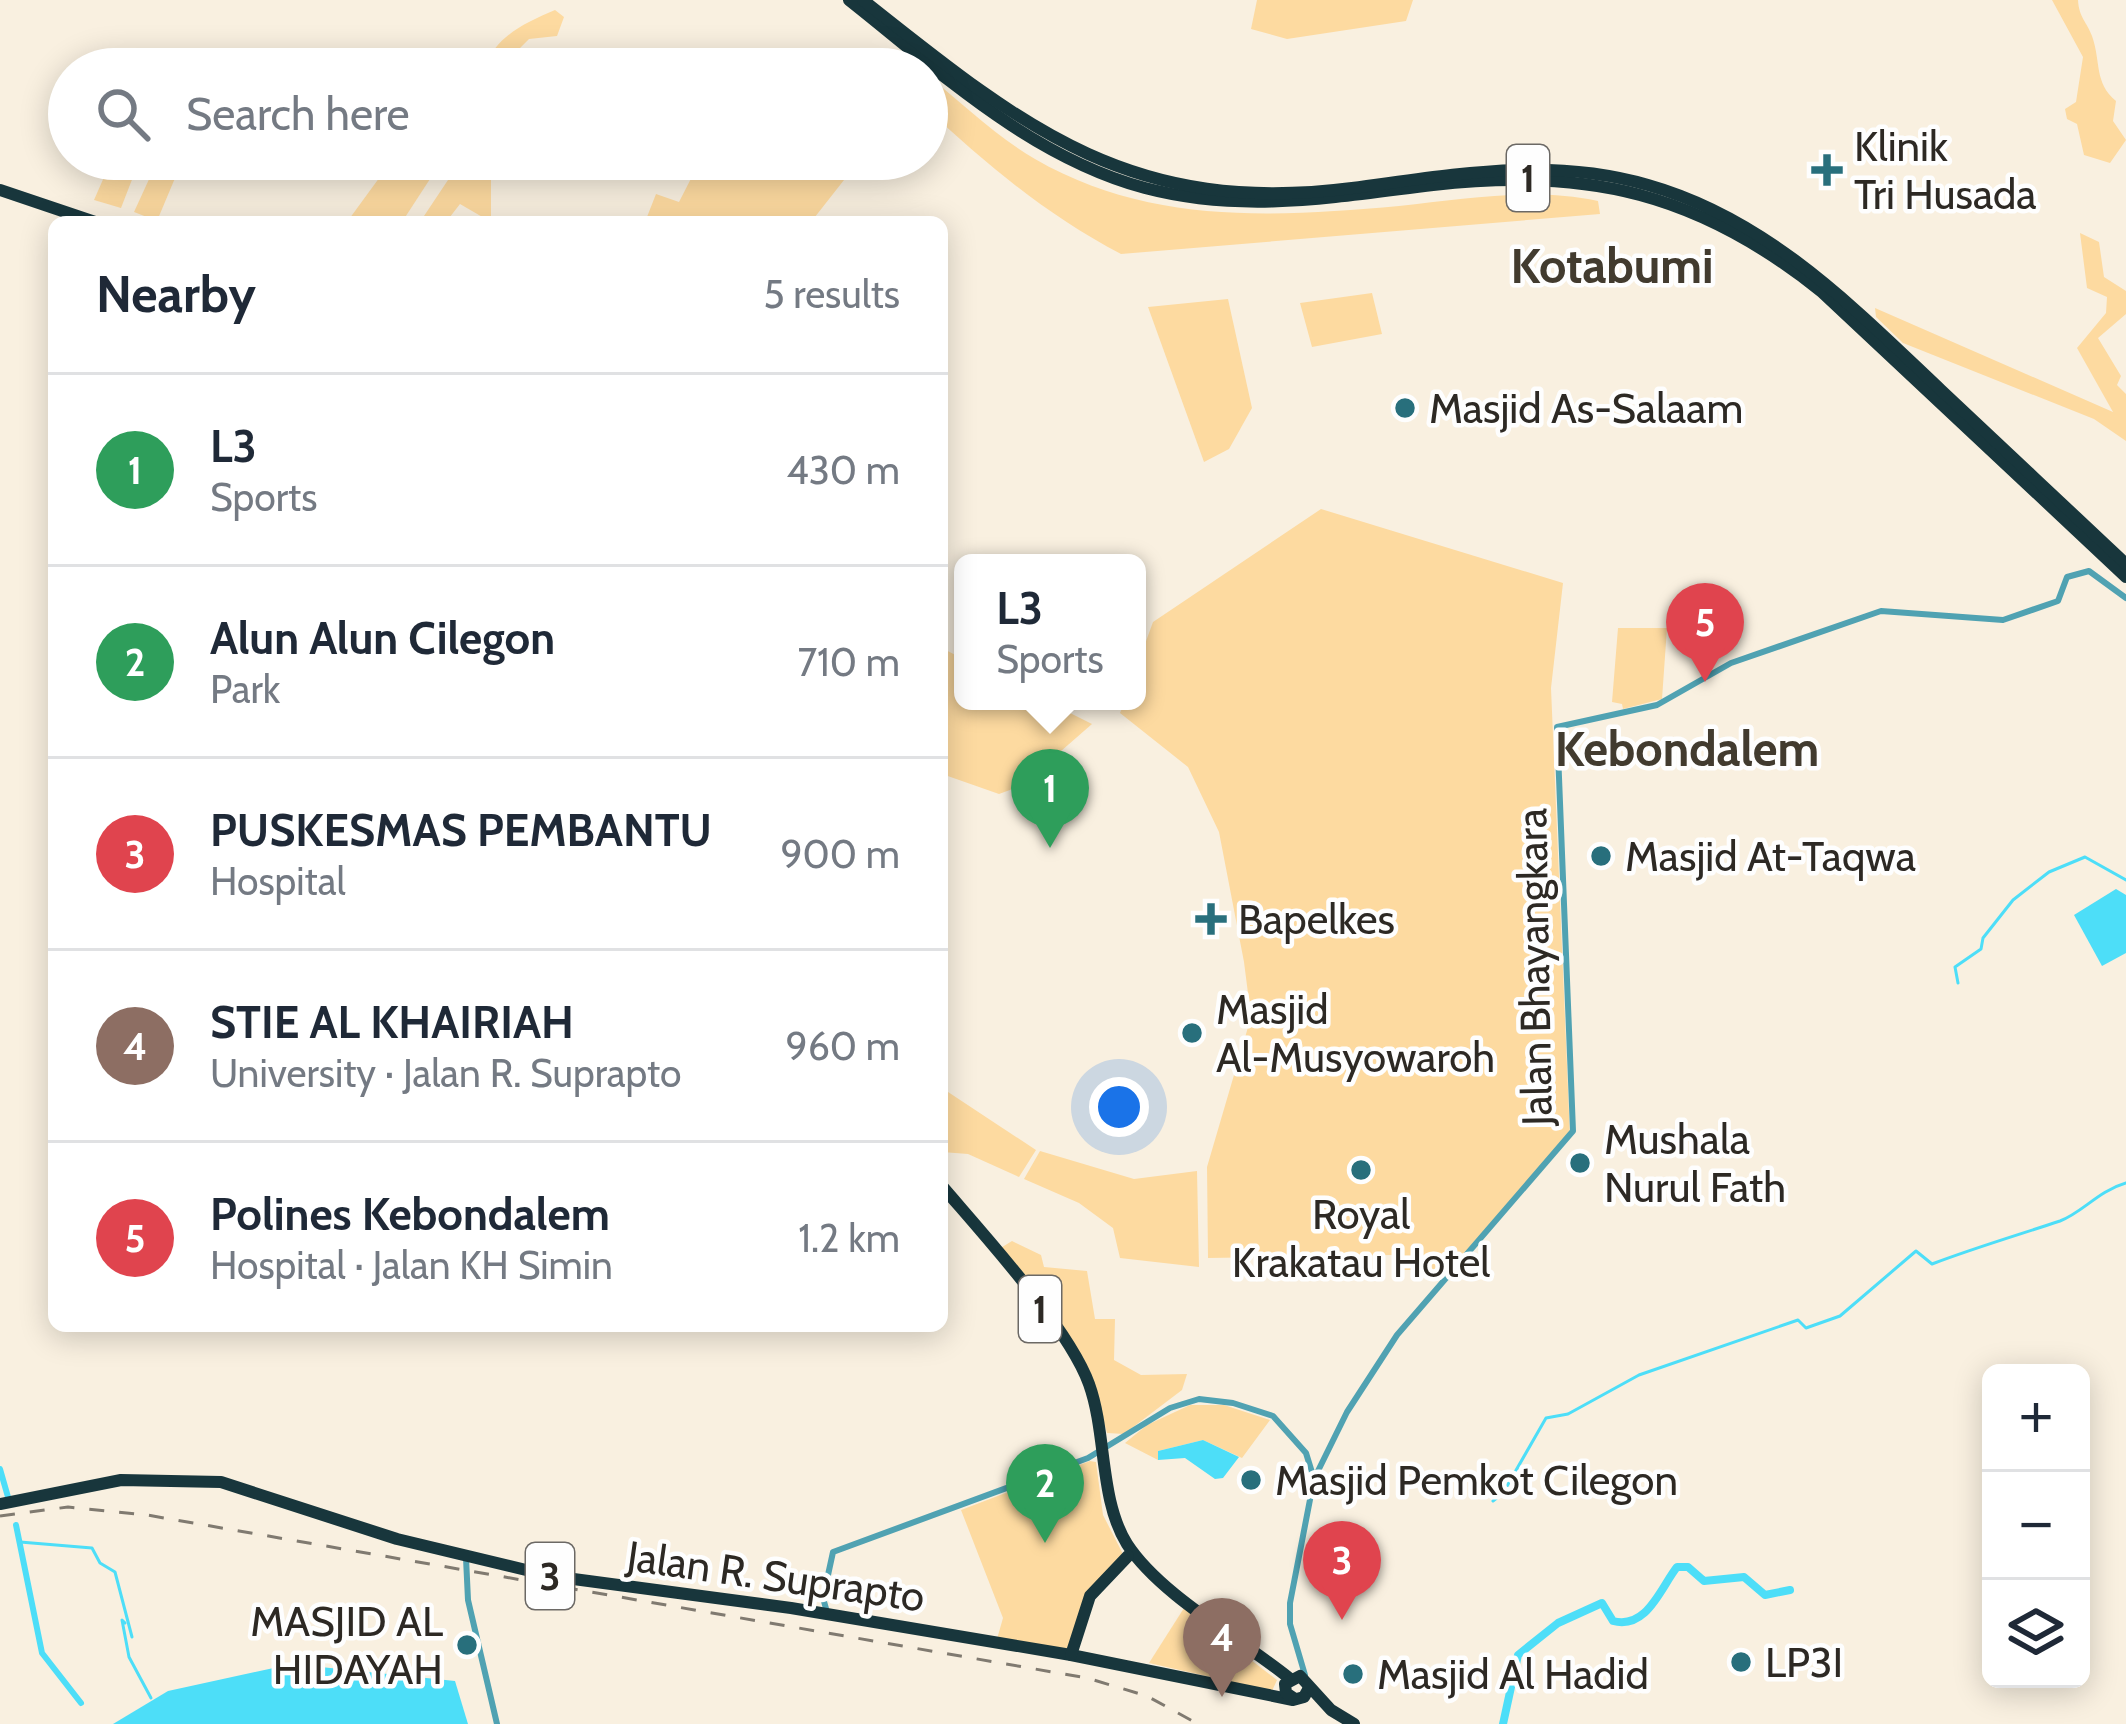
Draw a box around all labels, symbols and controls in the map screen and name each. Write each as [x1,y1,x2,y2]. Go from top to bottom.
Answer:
search box [48,48,948,180]
icon: search [90,81,156,147]
text: Search here [186,87,410,141]
place label: Klinik Tri Husada [1854,120,2037,220]
road number: 1 [1507,145,1549,211]
marker: Klinik Tri Husada [1811,154,1843,186]
district label: Kotabumi [1510,237,1714,295]
text: Nearby [96,263,256,325]
text: 5 results [763,270,900,318]
place label: Masjid As-Salaam [1429,382,1743,434]
marker: Masjid As-Salaam [1392,395,1418,421]
text: L3 [210,419,257,473]
text: 1 [128,446,142,494]
text: 430 m [786,446,900,494]
text: Sports [210,473,317,521]
popup [954,554,1146,710]
text: L3 [996,581,1043,635]
pin: 5 [1666,583,1744,682]
text: Alun Alun Cilegon [210,611,555,665]
text: Sports [996,635,1104,683]
text: 2 [125,638,145,686]
text: 710 m [797,638,900,686]
text: Park [210,665,280,713]
district label: Kebondalem [1555,720,1819,778]
pin: 1 [1011,749,1089,848]
text: PUSKESMAS PEMBANTU [210,803,712,857]
street label: Jalan Bhayangkara [1505,808,1563,1127]
text: 3 [124,830,146,878]
text: 900 m [780,830,900,878]
place label: Masjid At-Taqwa [1625,830,1916,882]
marker: Masjid At-Taqwa [1588,843,1614,869]
text: Hospital [210,857,346,905]
place label: Bapelkes [1238,893,1395,945]
marker: Bapelkes [1195,903,1227,935]
place label: Masjid Al-Musyowaroh [1216,983,1495,1083]
text: STIE AL KHAIRIAH [210,995,574,1049]
marker: Masjid Al-Musyowaroh [1179,1020,1205,1046]
text: 4 [123,1022,147,1070]
text: 960 m [785,1022,900,1070]
text: University · Jalan R. Suprapto [210,1049,681,1097]
your location [1089,1077,1149,1137]
place label: Mushala Nurul Fath [1604,1113,1786,1213]
marker: Mushala Nurul Fath [1567,1150,1593,1176]
marker: Royal Krakatau Hotel [1348,1157,1374,1183]
text: Polines Kebondalem [210,1187,610,1241]
place label: Royal Krakatau Hotel [1232,1188,1490,1288]
text: 5 [125,1214,145,1262]
text: 1.2 km [798,1214,900,1262]
text: Hospital · Jalan KH Simin [210,1241,613,1289]
road number: 1 [1019,1276,1061,1342]
map controls [1982,1364,2090,1688]
button: + [1982,1364,2090,1472]
pin: 2 [1006,1444,1084,1543]
place label: Masjid Pemkot Cilegon [1275,1454,1678,1506]
marker: Masjid Pemkot Cilegon [1238,1467,1264,1493]
button: − [1982,1472,2090,1580]
pin: 3 [1303,1521,1381,1620]
street label: Jalan R. Suprapto [623,1529,928,1623]
road number: 3 [526,1543,574,1609]
button: layers [1982,1580,2090,1688]
place label: MASJID AL HIDAYAH [250,1595,443,1695]
pin: 4 [1183,1598,1261,1697]
marker: MASJID AL HIDAYAH [454,1632,480,1658]
place label: LP3I [1765,1636,1843,1688]
place label: Masjid Al Hadid [1377,1648,1649,1700]
marker: LP3I [1728,1649,1754,1675]
marker: Masjid Al Hadid [1340,1661,1366,1687]

